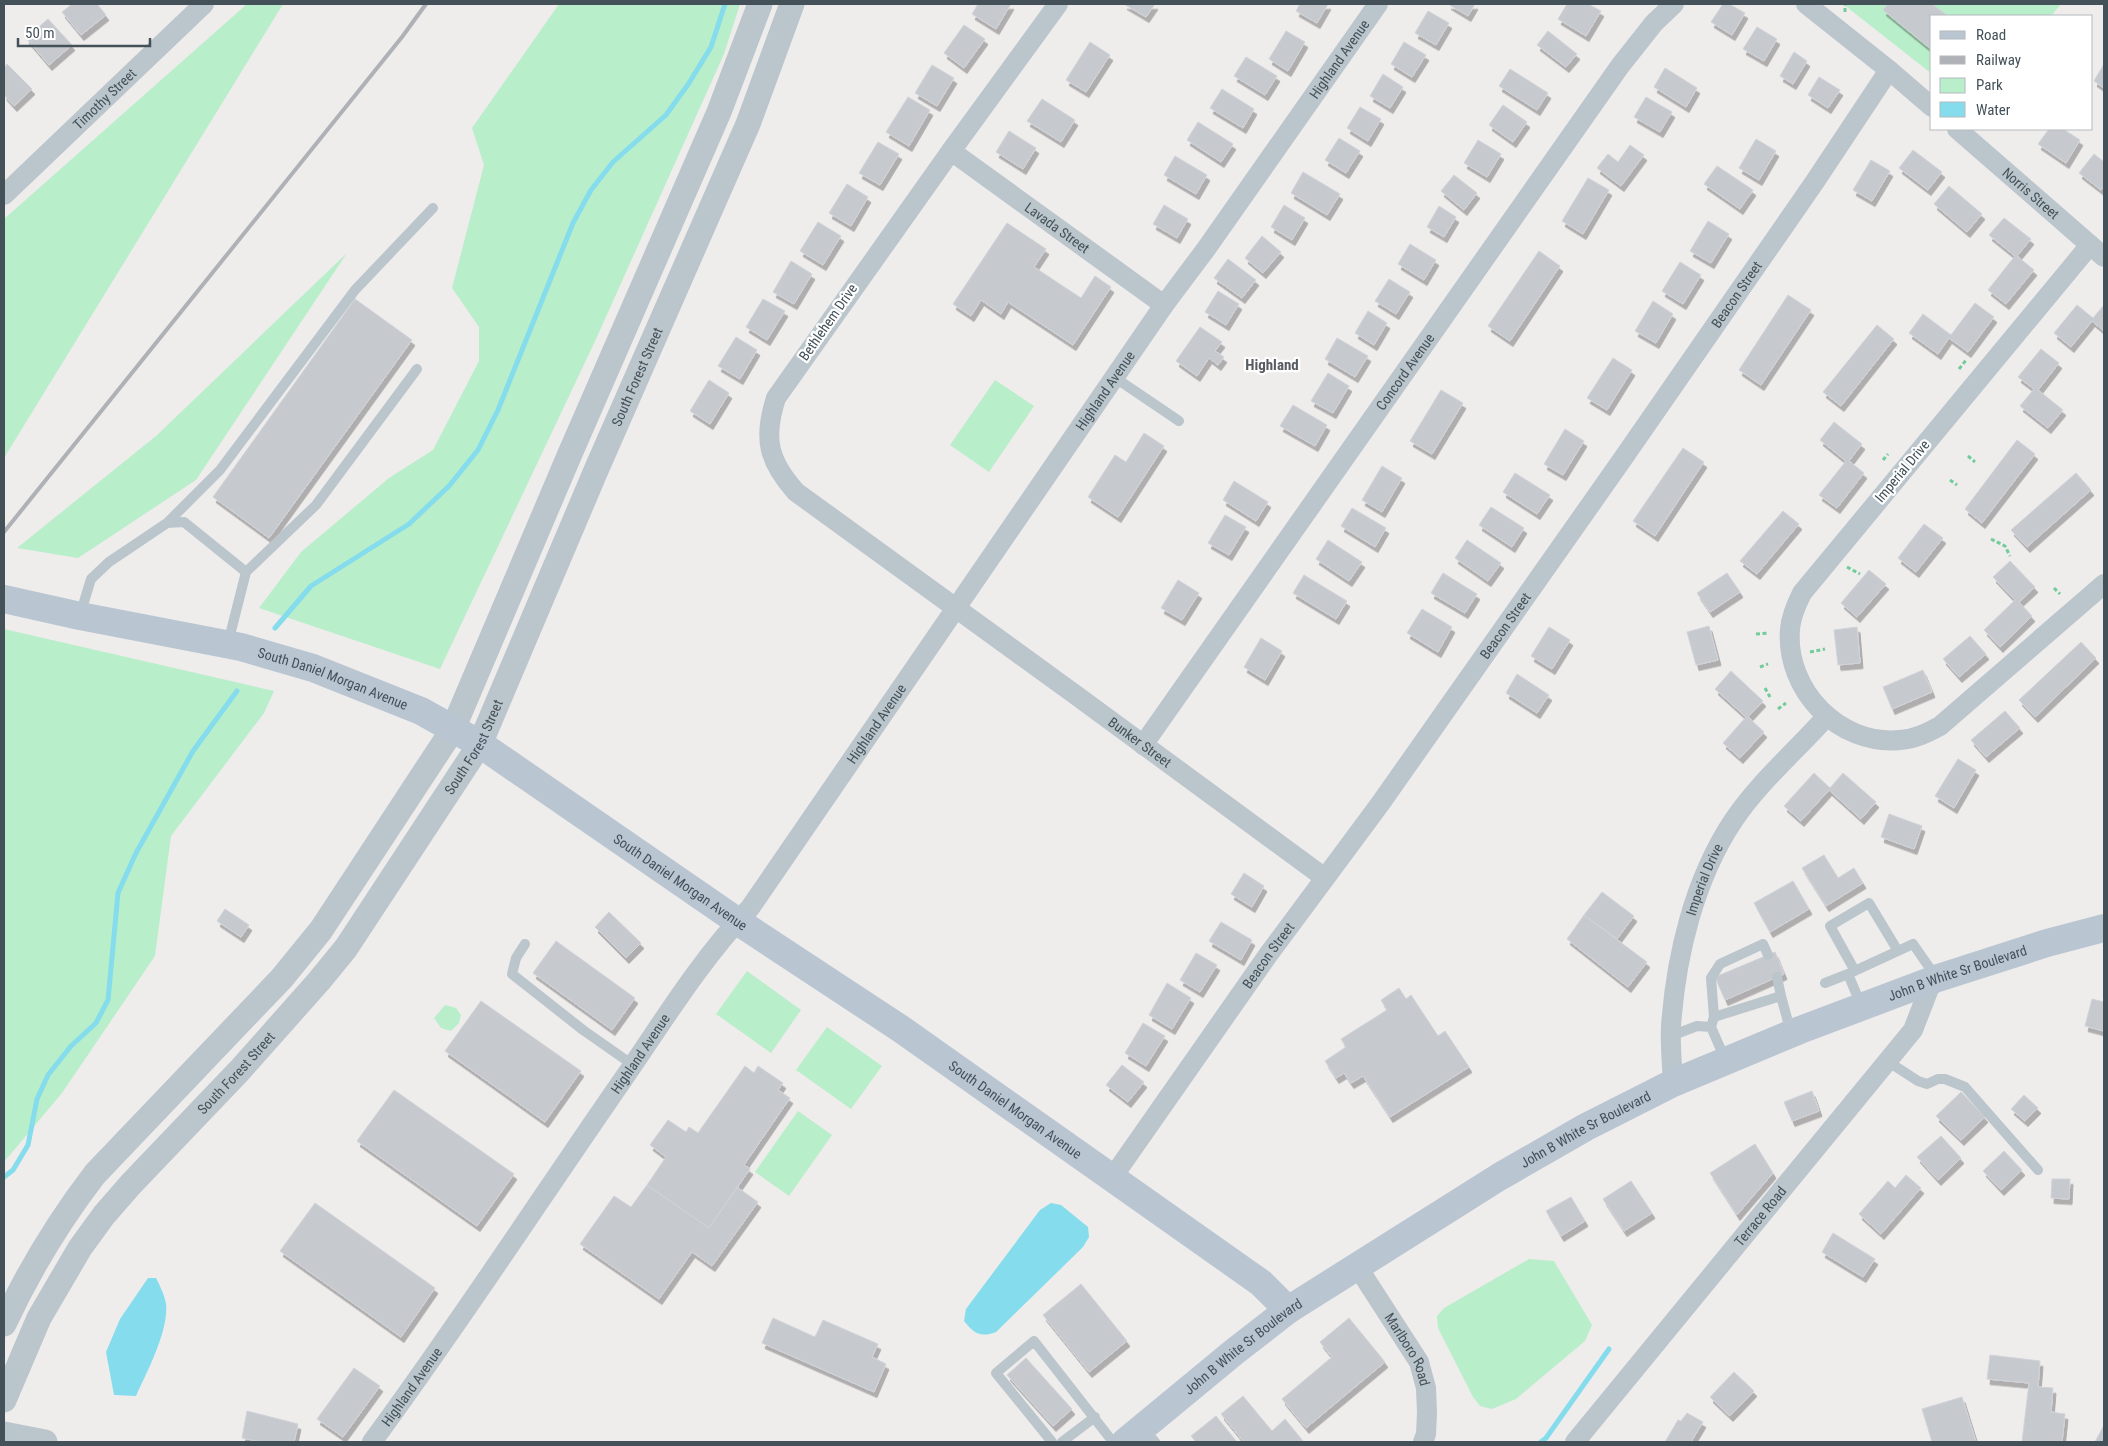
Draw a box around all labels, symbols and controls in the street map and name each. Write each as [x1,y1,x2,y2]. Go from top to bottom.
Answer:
scale bar [18,15,150,47]
legend [1930,15,2093,130]
street label: Highland Avenue [1306,16,1373,102]
text: 50 m [25,24,55,42]
text: Road [1976,26,2006,44]
text: Railway [1976,51,2021,69]
street label: Timothy Street [70,65,139,133]
text: Park [1976,76,2003,94]
text: Water [1976,101,2011,119]
street label: Norris Street [1999,164,2063,222]
street label: Lavada Street [1022,199,1092,256]
street label: Beacon Street [1708,258,1765,331]
street label: Bethlehem Drive [796,280,861,363]
street label: South Forest Street [608,325,666,429]
street label: Concord Avenue [1373,330,1438,413]
street label: Highland Avenue [1072,348,1138,434]
district label: Highland [1245,356,1299,374]
street label: Imperial Drive [1871,436,1933,505]
street label: Beacon Street [1477,590,1534,662]
street label: South Daniel Morgan Avenue [256,644,411,713]
street label: Highland Avenue [844,681,910,767]
street label: South Forest Street [441,697,506,797]
street label: Bunker Street [1105,714,1175,771]
street label: South Daniel Morgan Avenue [611,830,751,934]
street label: Imperial Drive [1683,840,1726,917]
street label: Beacon Street [1239,919,1297,991]
street label: John B White Sr Boulevard [1886,942,2029,1004]
street label: Highland Avenue [608,1010,673,1097]
street label: South Forest Street [194,1029,278,1117]
street label: South Daniel Morgan Avenue [946,1057,1085,1162]
street label: John B White Sr Boulevard [1518,1088,1653,1171]
street label: Terrace Road [1731,1183,1789,1249]
street label: John B White Sr Boulevard [1181,1295,1305,1398]
street label: Marlboro Road [1381,1310,1433,1388]
street label: Highland Avenue [378,1344,445,1429]

